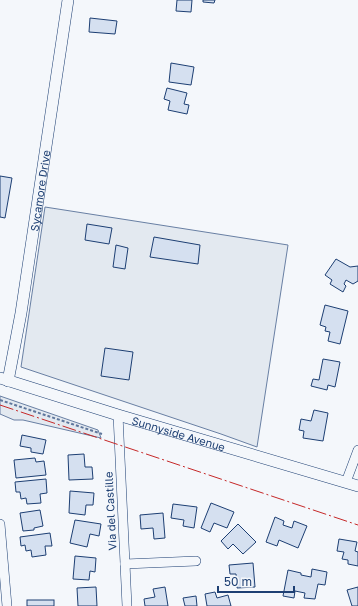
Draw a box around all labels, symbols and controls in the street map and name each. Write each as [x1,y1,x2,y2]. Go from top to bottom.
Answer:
street label: Sycamore Drive [27,149,52,232]
street label: Sunnyside Avenue [130,413,227,453]
street label: Via del Castille [101,471,119,551]
scale bar [218,568,294,594]
text: 50 m [224,574,252,589]

